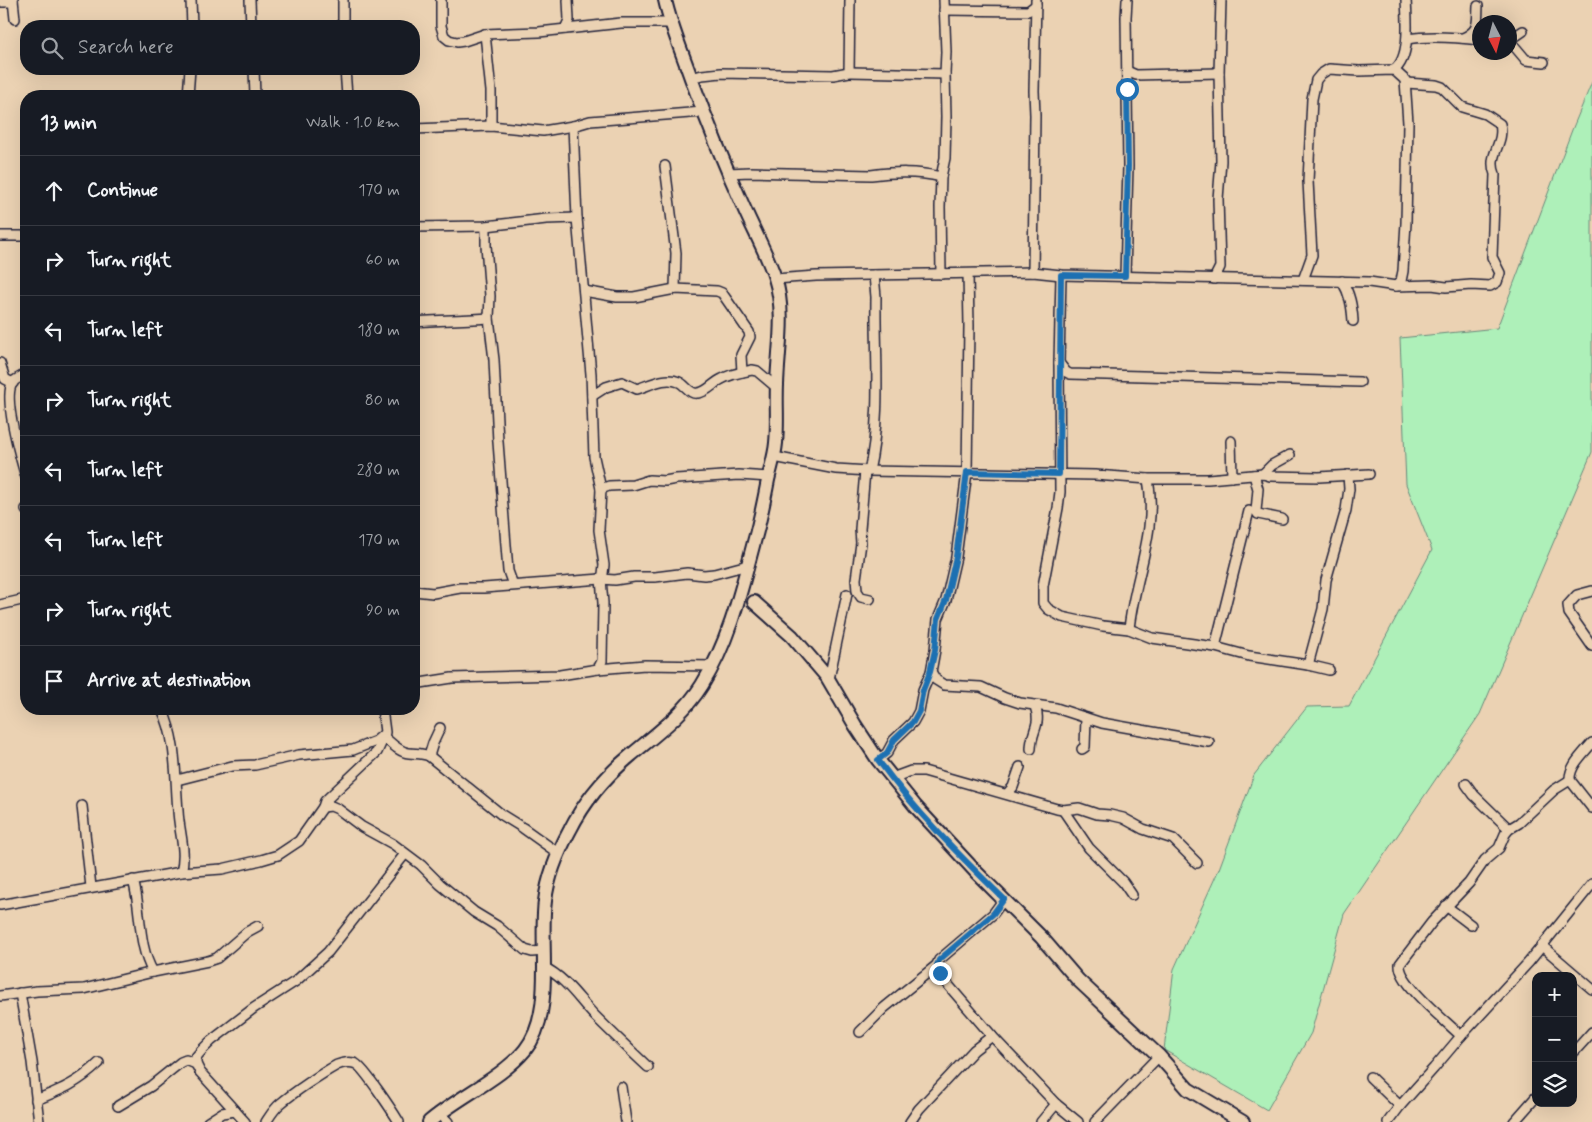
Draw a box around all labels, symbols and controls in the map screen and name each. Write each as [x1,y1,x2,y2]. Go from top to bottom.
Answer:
north arrow [1472,15,1517,60]
search box [20,20,420,75]
icon: search [38,34,66,62]
text: Search here [78,35,174,60]
route start [1116,78,1139,101]
text: 13 min [40,109,97,137]
text: Walk · 1.0 km [306,112,400,133]
icon: ahead [40,177,68,205]
text: Continue [87,178,158,203]
text: 170 m [358,180,400,201]
icon: right [40,247,68,275]
text: Turn right [87,248,171,273]
text: 60 m [366,250,400,271]
icon: left [40,317,68,345]
text: Turn left [87,318,163,343]
text: 180 m [357,320,400,341]
icon: right [40,387,68,415]
text: Turn right [87,388,171,413]
text: 80 m [365,390,400,411]
icon: left [40,457,68,485]
text: Turn left [87,458,163,483]
text: 280 m [357,460,400,481]
icon: left [40,527,68,555]
text: Turn left [87,528,163,553]
text: 170 m [358,530,400,551]
icon: right [40,597,68,625]
text: Turn right [87,598,171,623]
text: 90 m [366,600,400,621]
icon: arrive [40,667,68,695]
text: Arrive at destination [87,668,251,693]
route end [929,962,952,985]
map controls [1532,972,1577,1107]
button: + [1532,972,1577,1017]
button: − [1532,1017,1577,1062]
button: layers [1532,1062,1577,1107]

